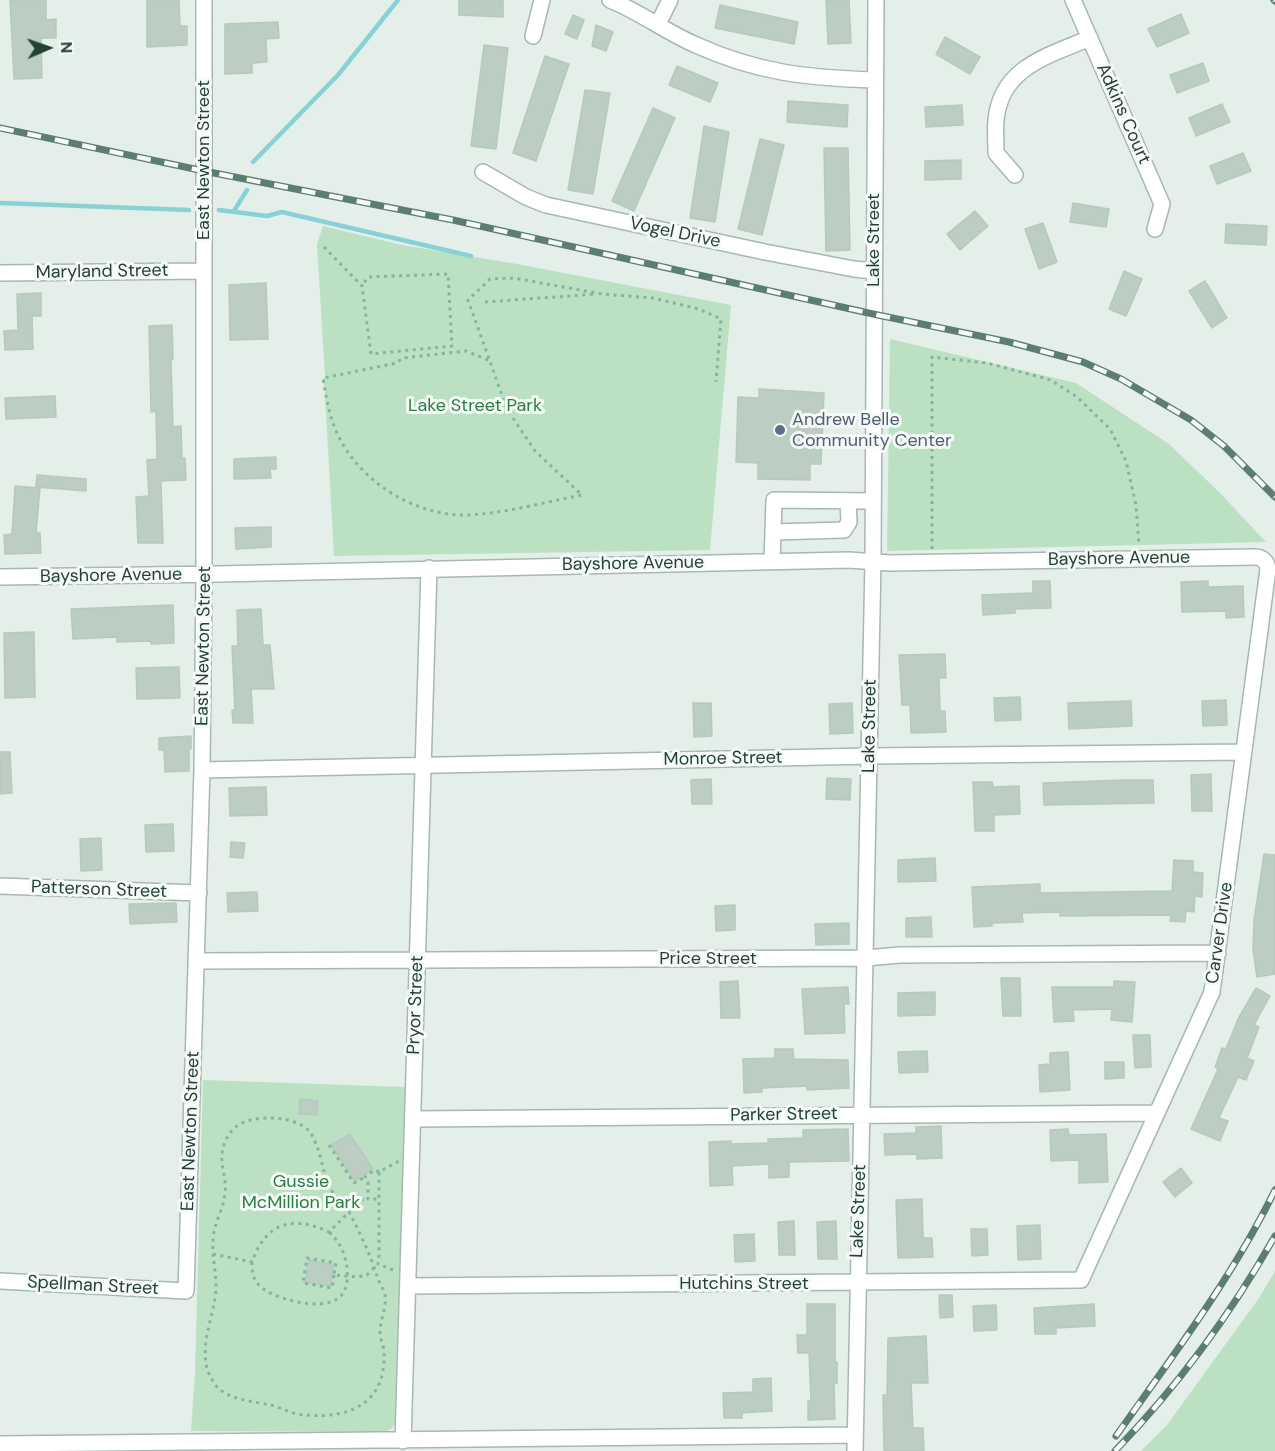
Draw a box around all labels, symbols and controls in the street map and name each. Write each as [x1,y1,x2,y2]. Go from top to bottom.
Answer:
north arrow [18,18,78,78]
text: N [56,41,77,54]
street label: Adkins Court [1091,60,1155,168]
street label: East Newton Street [193,80,215,240]
street label: Lake Street [863,193,885,287]
street label: Vogel Drive [628,213,722,253]
street label: Maryland Street [35,260,169,284]
park label: Lake Street Park [408,395,542,417]
place label: Andrew Belle Community Center [792,409,952,452]
marker: Andrew Belle Community Center [773,423,787,437]
street label: Bayshore Avenue [1048,547,1190,571]
street label: Bayshore Avenue [562,552,704,576]
street label: Bayshore Avenue [40,564,182,588]
street label: East Newton Street [192,566,216,726]
street label: Lake Street [858,679,882,773]
street label: Monroe Street [663,747,783,771]
street label: Patterson Street [31,877,167,903]
street label: Carver Drive [1202,881,1238,985]
street label: Price Street [659,948,757,970]
street label: Pryor Street [403,955,429,1055]
street label: East Newton Street [177,1051,205,1211]
street label: Parker Street [730,1103,838,1127]
street label: Lake Street [847,1164,871,1258]
park label: Gussie McMillion Park [242,1171,360,1214]
street label: Spellman Street [27,1272,159,1300]
street label: Hutchins Street [679,1273,809,1295]

